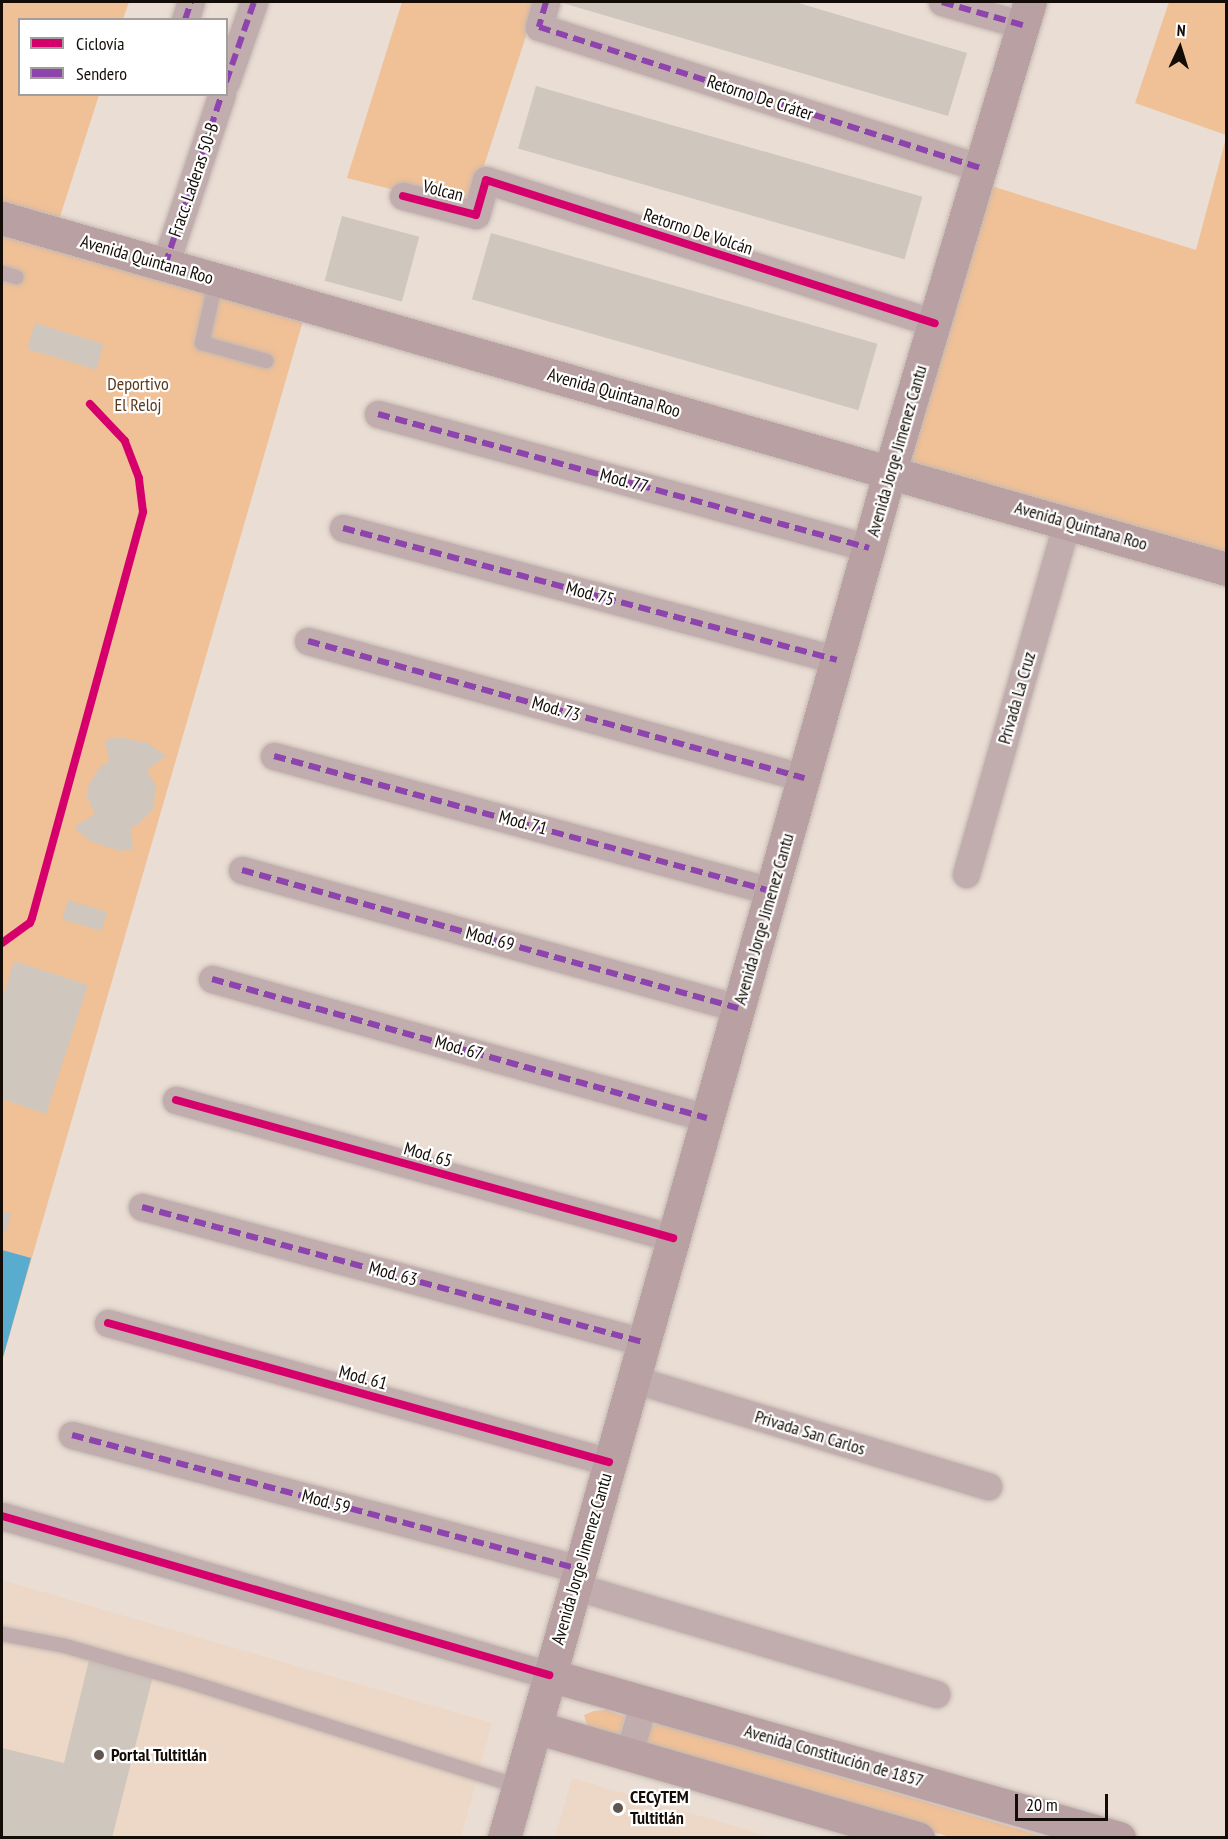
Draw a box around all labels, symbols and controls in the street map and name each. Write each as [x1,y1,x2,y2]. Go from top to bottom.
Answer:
legend [18,18,228,96]
north arrow [1150,18,1210,78]
text: N [1176,20,1186,40]
text: Ciclovía [76,32,124,55]
text: Sendero [76,62,127,85]
street label: Retorno De Cráter [704,71,816,125]
street label: Fracc. Laderas 50-B [164,119,224,241]
street label: Volcan [421,176,465,206]
street label: Retorno De Volcán [640,204,756,260]
street label: Avenida Quintana Roo [78,231,216,289]
street label: Avenida Jorge Jimenez Cantu [862,363,932,539]
street label: Avenida Quintana Roo [545,364,683,422]
park label: Deportivo El Reloj [107,374,169,416]
street label: Mod. 77 [597,464,651,498]
street label: Avenida Quintana Roo [1012,497,1150,555]
street label: Mod. 75 [563,577,617,611]
street label: Privada La Cruz [994,649,1040,747]
street label: Mod. 73 [529,692,583,726]
street label: Mod. 71 [496,806,550,840]
street label: Avenida Jorge Jimenez Cantu [729,831,799,1007]
street label: Mod. 69 [463,922,517,956]
street label: Mod. 67 [432,1031,486,1065]
street label: Mod. 65 [401,1138,455,1172]
street label: Mod. 63 [366,1257,420,1291]
street label: Mod. 61 [336,1361,390,1395]
street label: Privada San Carlos [752,1406,868,1460]
street label: Avenida Jorge Jimenez Cantu [547,1471,617,1647]
street label: Mod. 59 [299,1485,353,1519]
street label: Avenida Constitución de 1857 [742,1720,926,1792]
place label: Portal Tultitlán [111,1744,207,1766]
marker: Portal Tultitlán [92,1748,106,1762]
scale bar [1018,1782,1111,1820]
place label: CECyTEM Tultitlán [630,1787,689,1830]
text: 20 m [1026,1793,1058,1816]
marker: CECyTEM Tultitlán [611,1801,625,1815]

